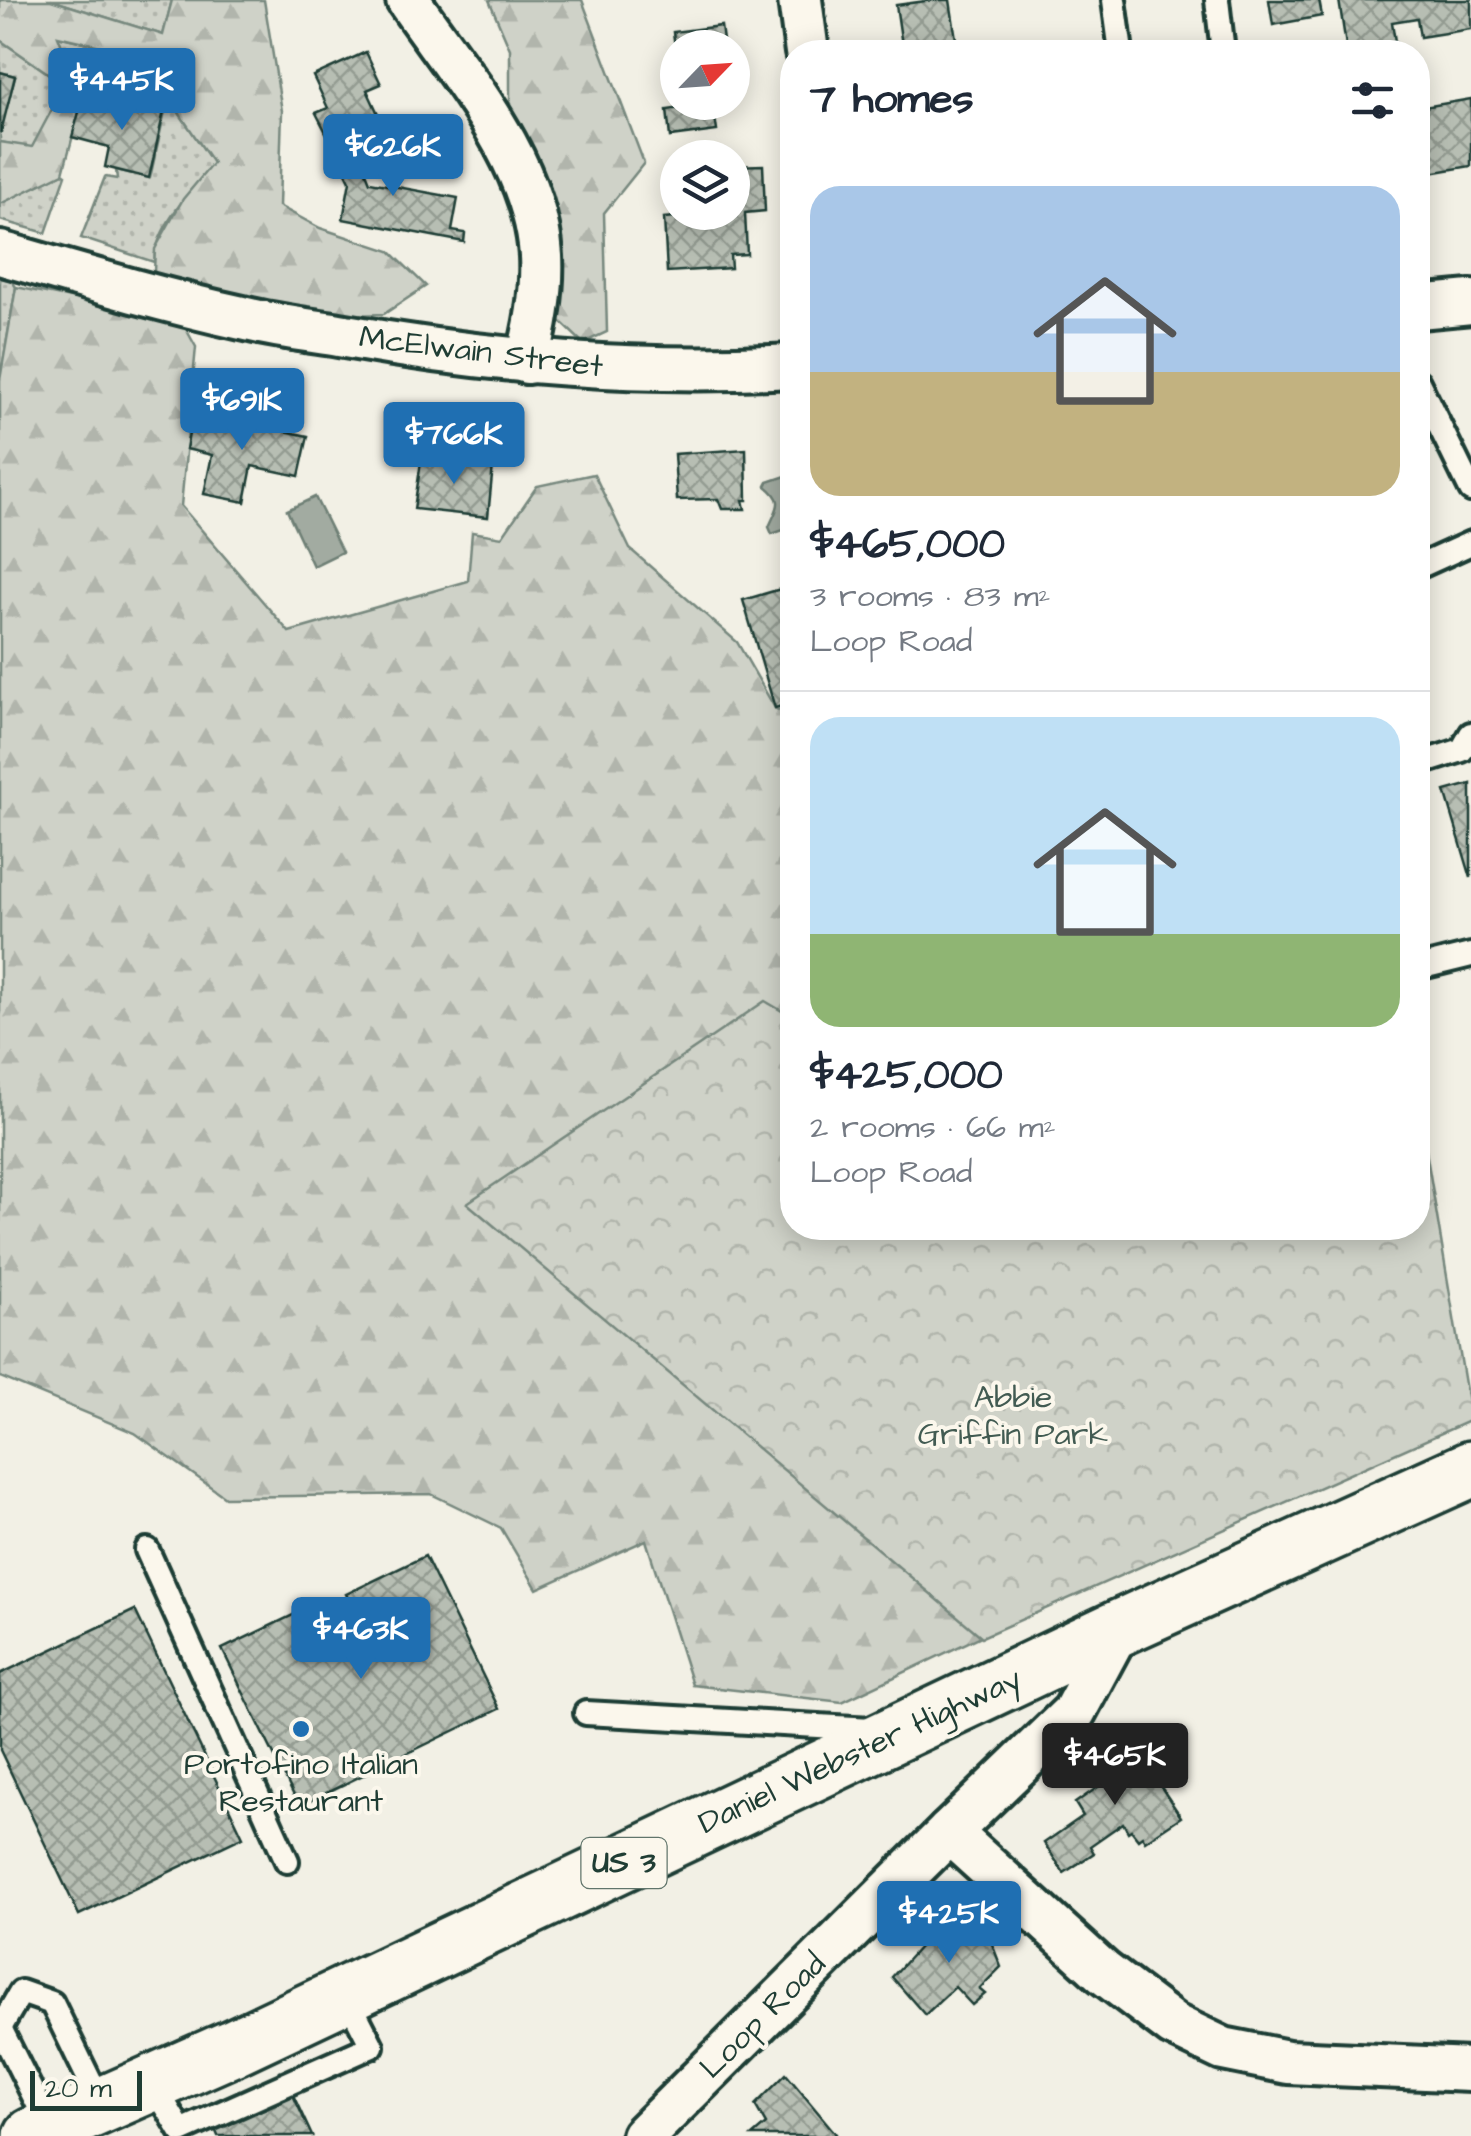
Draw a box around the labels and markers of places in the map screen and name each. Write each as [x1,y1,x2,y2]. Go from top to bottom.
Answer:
pin: $445K [52,48,192,133]
pin: $626K [323,114,463,199]
pin: $691K [172,368,312,453]
pin: $766K [384,402,524,487]
pin: $463K [291,1597,431,1682]
marker: Portofino Italian Restaurant [290,1718,312,1740]
pin: $465K [1045,1723,1185,1808]
place label: Portofino Italian Restaurant [184,1742,418,1824]
pin: $425K [879,1881,1019,1966]

